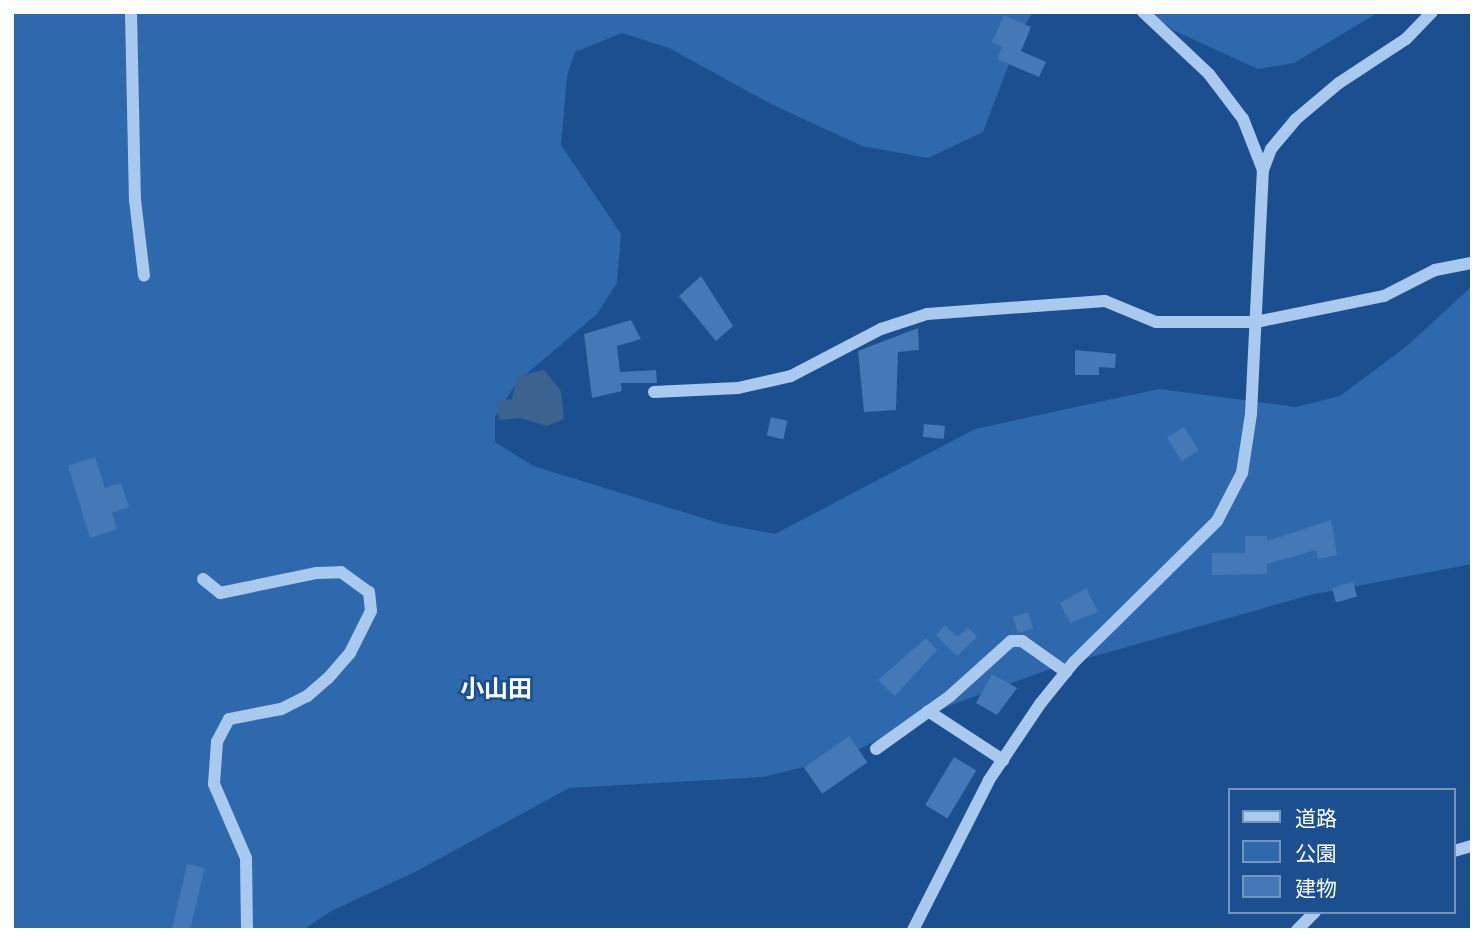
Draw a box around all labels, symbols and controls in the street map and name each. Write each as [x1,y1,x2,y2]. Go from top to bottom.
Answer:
district label: 小山田 [460,675,532,703]
legend [1228,788,1456,914]
text: 道路 [1295,806,1337,831]
text: 公園 [1295,841,1337,866]
text: 建物 [1295,876,1337,901]

